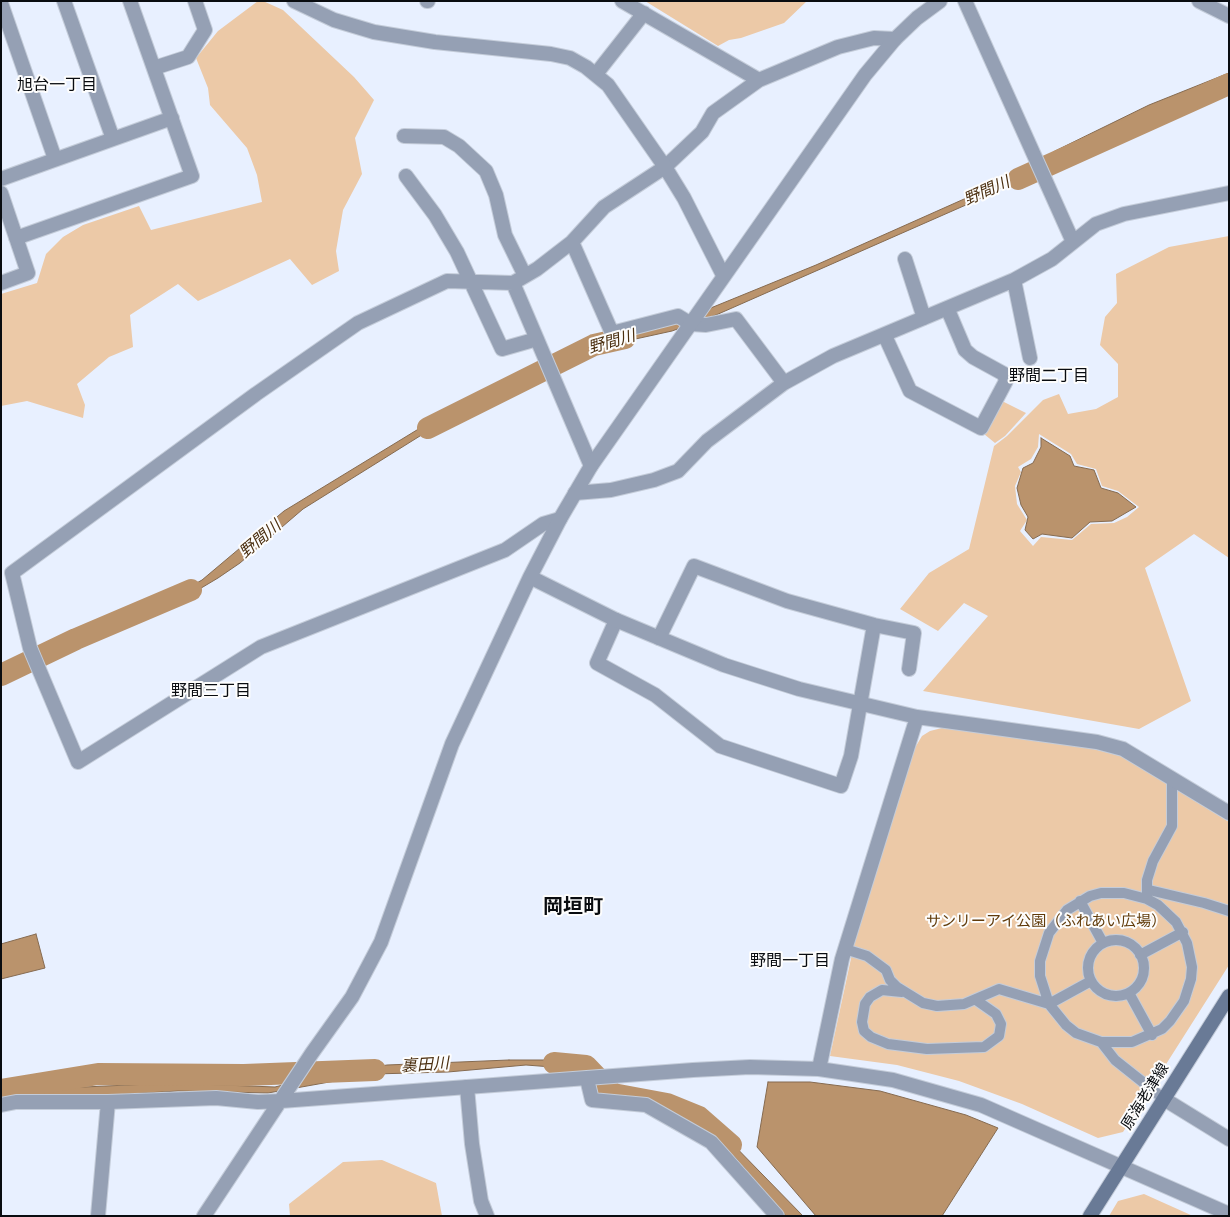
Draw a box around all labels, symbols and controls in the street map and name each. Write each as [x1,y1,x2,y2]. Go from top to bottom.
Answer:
district label: 旭台一丁目 [17,76,97,96]
water label: 野間川 [961,173,1013,211]
water label: 野間川 [586,327,638,359]
district label: 野間二丁目 [1009,367,1089,387]
water label: 野間川 [236,517,286,563]
district label: 野間三丁目 [171,682,251,702]
district label: 岡垣町 [543,896,603,920]
park label: サンリーアイ公園（ふれあい広場） [926,913,1166,931]
district label: 野間一丁目 [750,952,830,972]
water label: 裏田川 [400,1055,450,1077]
street label: 原海老津線 [1118,1060,1174,1134]

